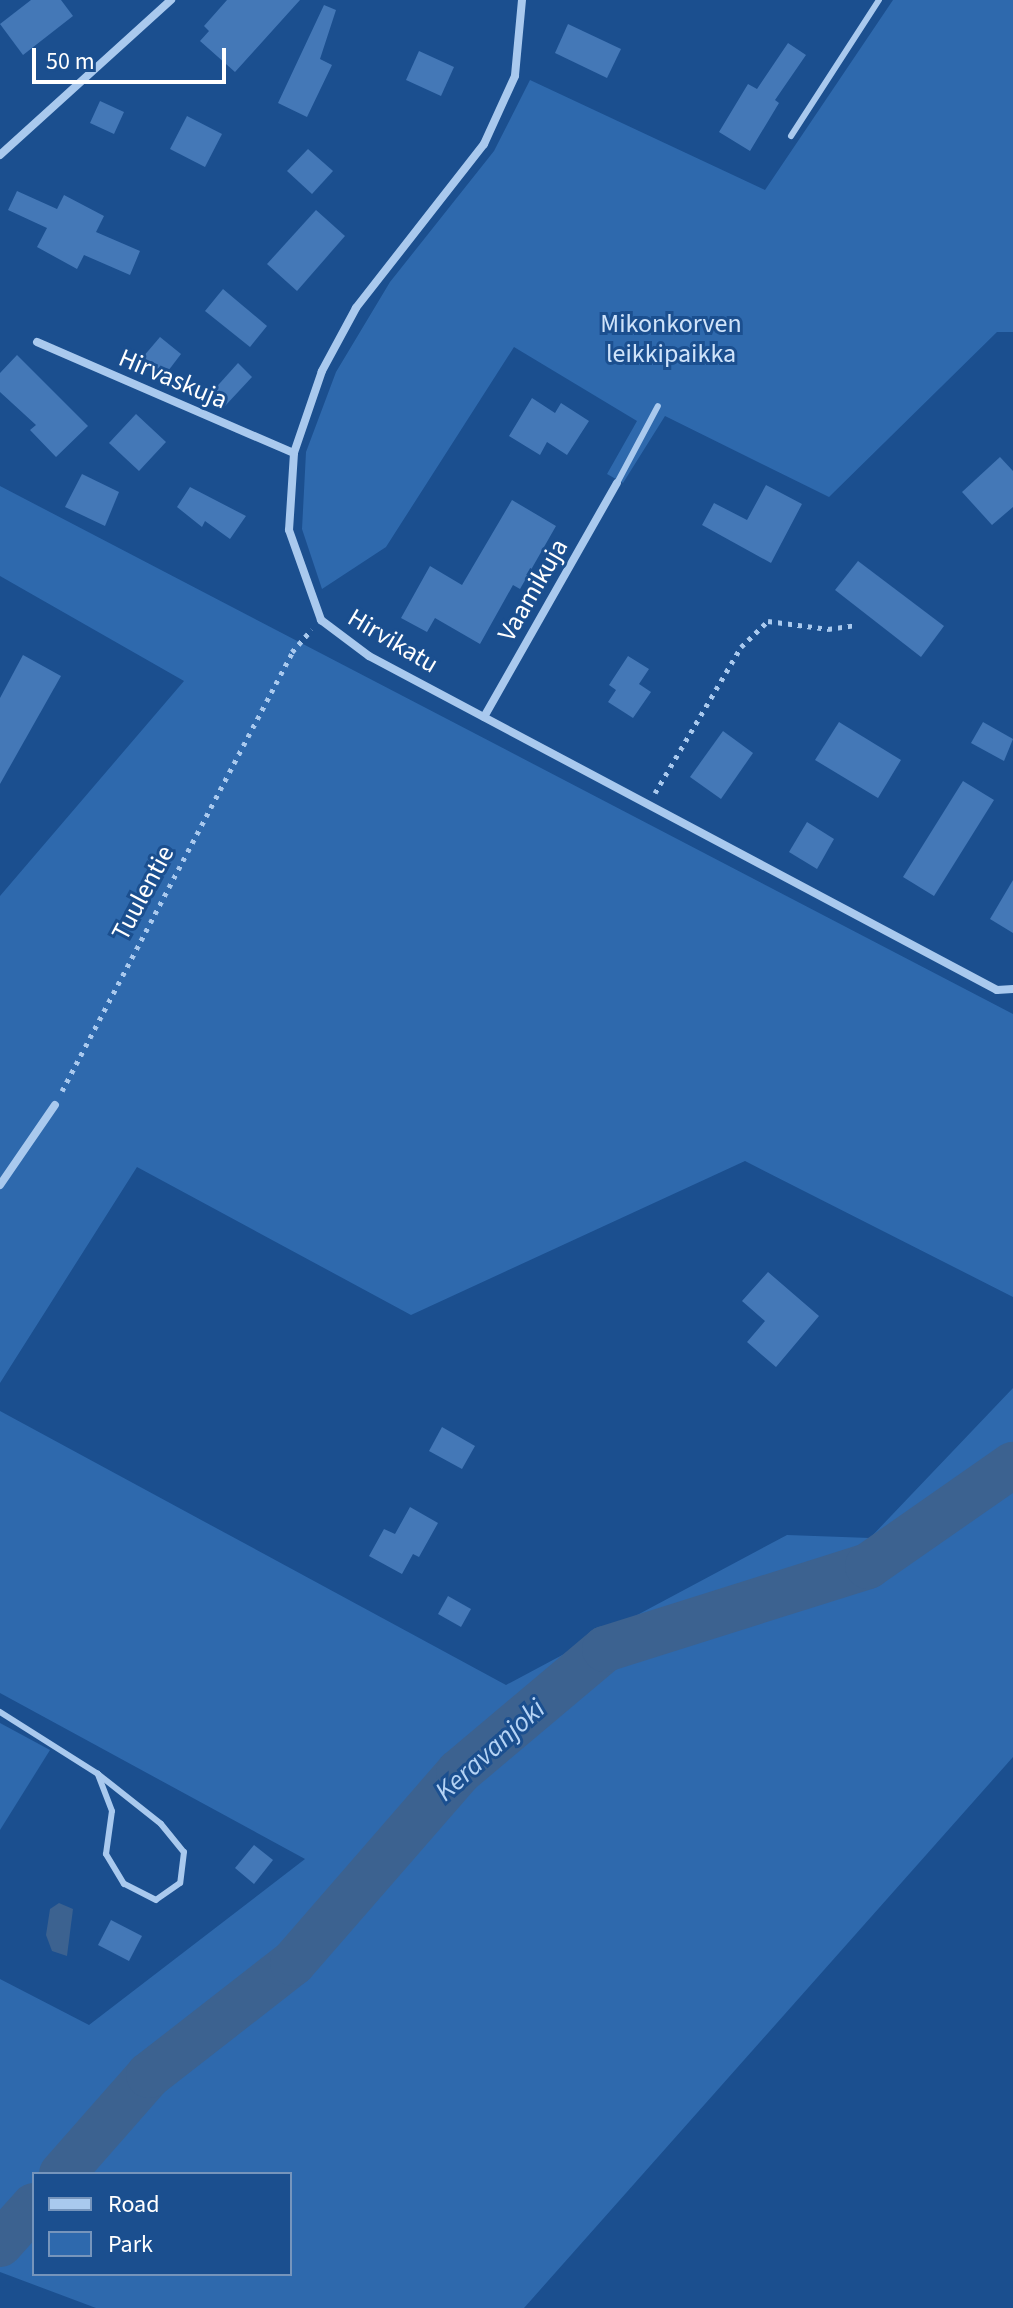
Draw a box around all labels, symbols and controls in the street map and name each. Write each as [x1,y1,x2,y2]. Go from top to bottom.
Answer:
scale bar [36,32,230,82]
text: 50 m [46,44,95,79]
park label: Mikonkorven leikkipaikka [600,308,742,370]
street label: Hirvaskuja [114,342,232,416]
street label: Vaamikuja [491,533,575,647]
street label: Hirvikatu [342,602,444,680]
street label: Tuulentie [105,840,181,946]
water label: Keravanjoki [428,1692,552,1808]
legend [32,2172,292,2276]
text: Road [108,2187,160,2222]
text: Park [108,2227,153,2262]

